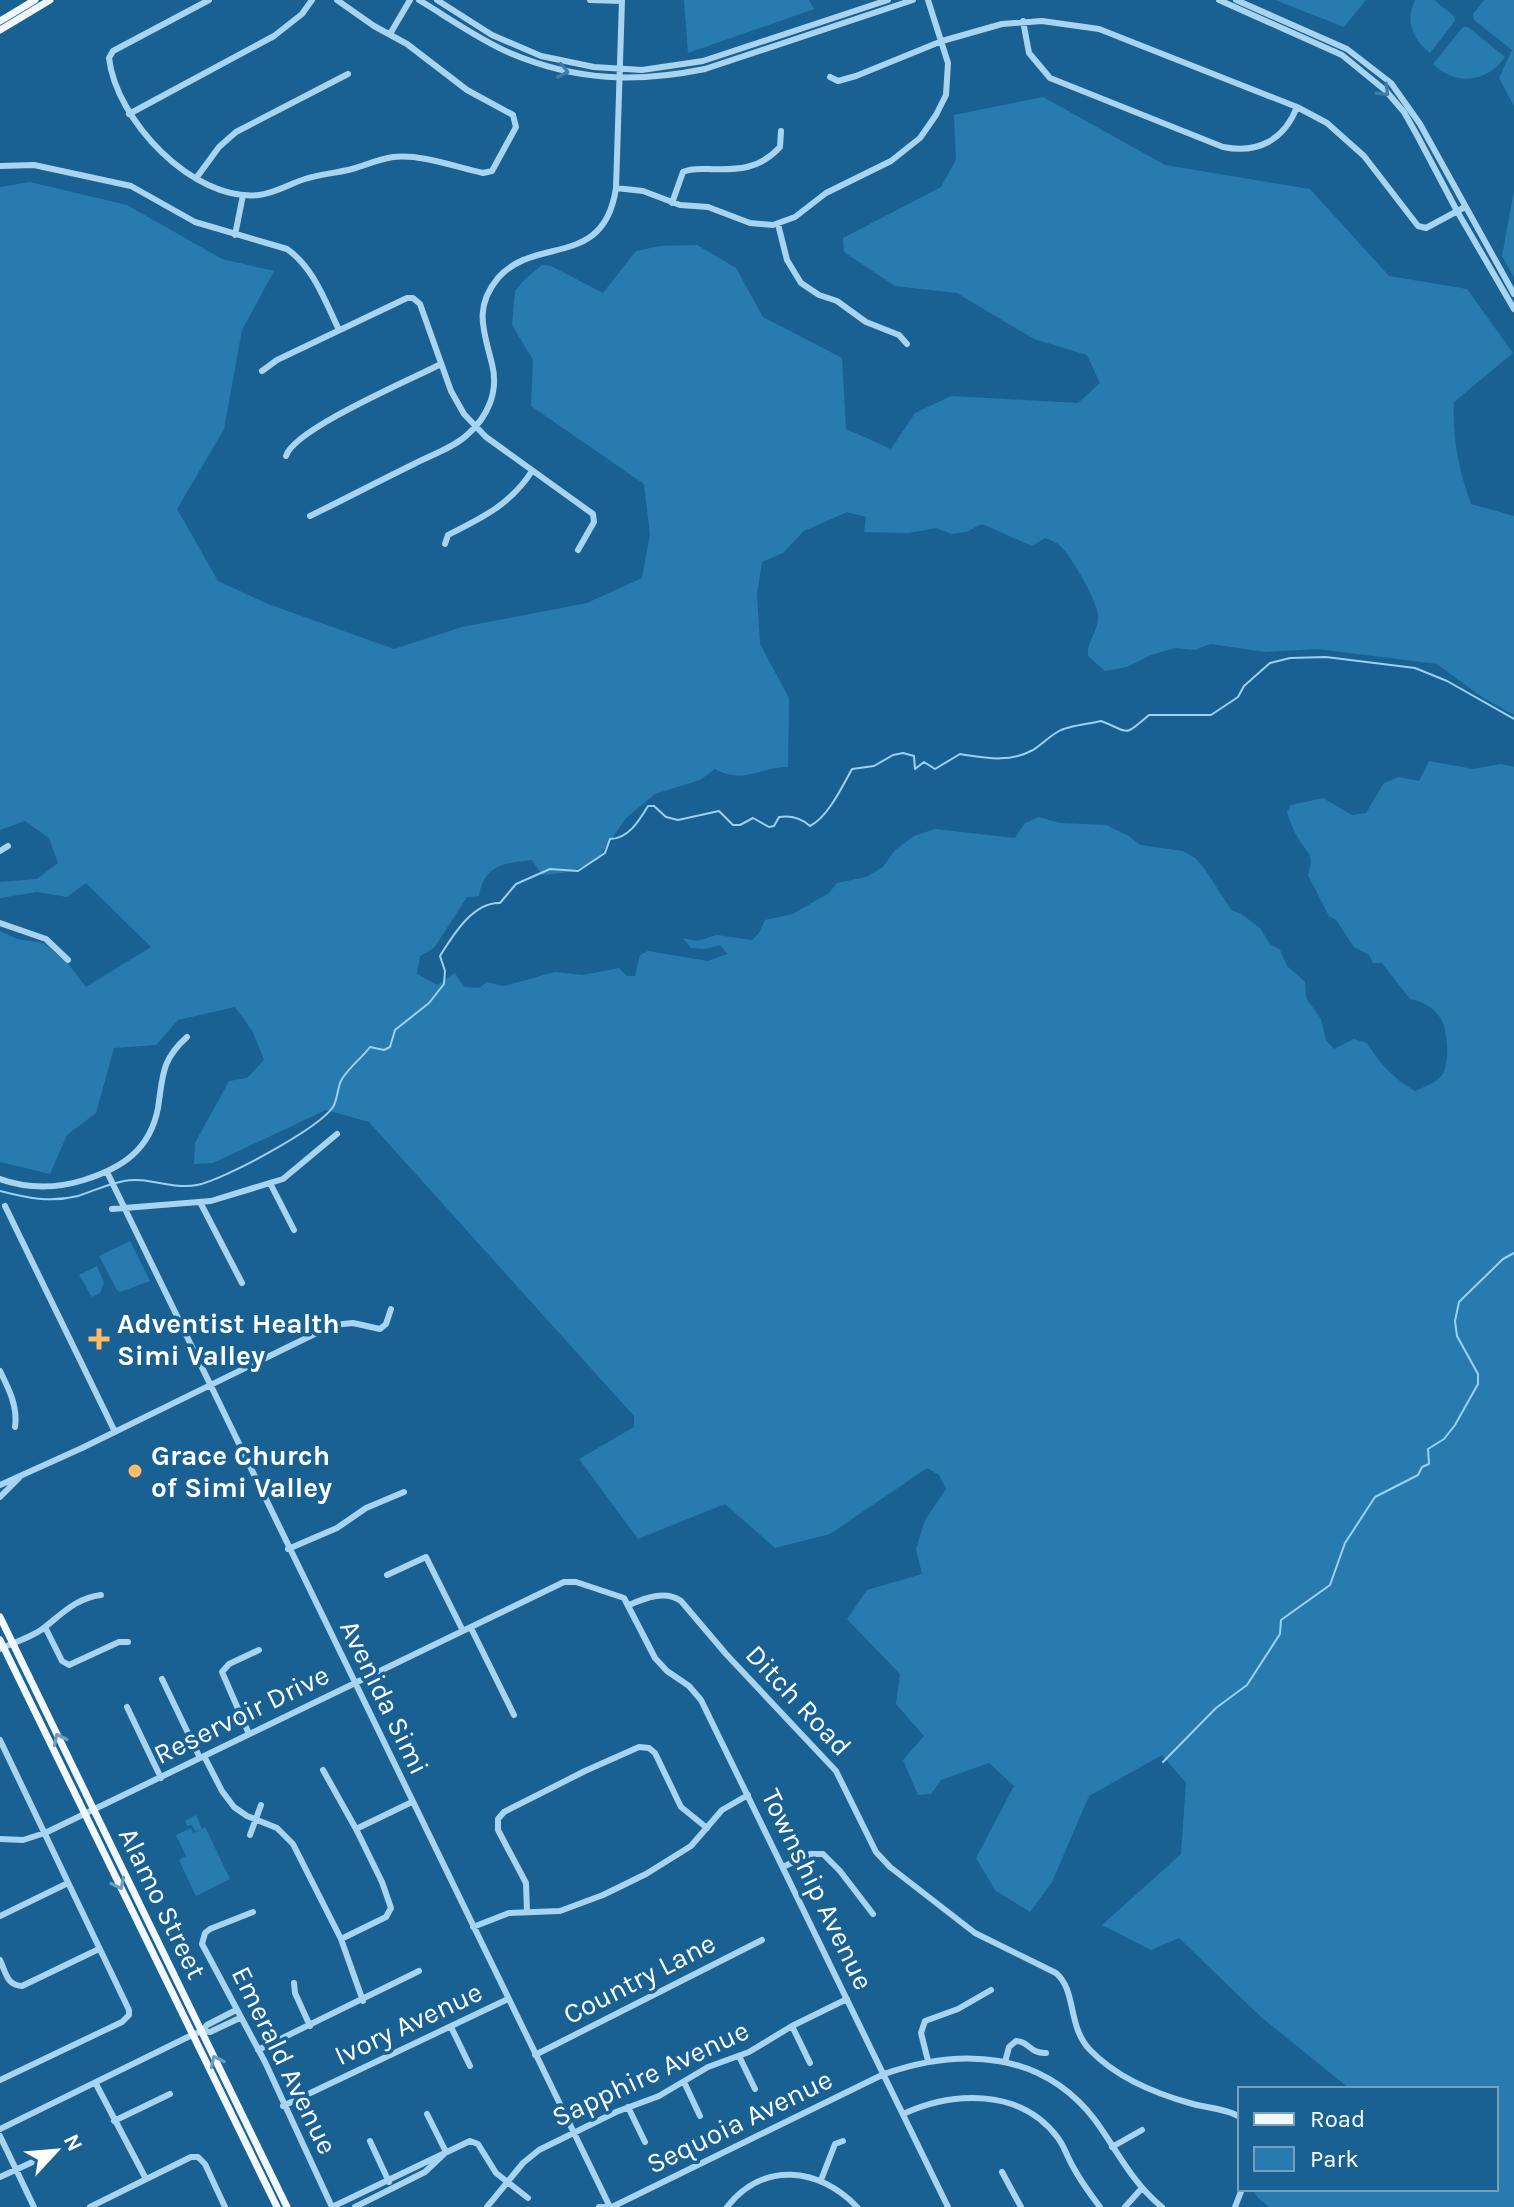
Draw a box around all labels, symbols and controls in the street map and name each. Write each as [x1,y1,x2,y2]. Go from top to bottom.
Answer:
one-way arrow [557,61,570,78]
one-way arrow [1375,82,1389,96]
place label: Adventist Health Simi Valley [117,1307,340,1372]
marker: Adventist Health Simi Valley [88,1328,110,1350]
place label: Grace Church of Simi Valley [151,1439,332,1504]
marker: Grace Church of Simi Valley [126,1462,144,1480]
street label: Avenida Simi [333,1615,436,1780]
street label: Ditch Road [739,1638,858,1763]
street label: Reservoir Drive [148,1658,334,1771]
one-way arrow [53,1733,69,1748]
street label: Township Avenue [755,1783,880,1995]
street label: Alamo Street [112,1822,213,1984]
one-way arrow [109,1876,125,1890]
street label: Country Lane [558,1926,721,2031]
street label: Emerald Avenue [225,1961,344,2160]
street label: Ivory Avenue [329,1975,487,2072]
street label: Sapphire Avenue [546,2013,754,2134]
one-way arrow [210,2055,226,2070]
street label: Sequoia Avenue [641,2062,837,2181]
legend [1238,2087,1498,2191]
text: Road [1310,2105,1365,2133]
north arrow [16,2111,96,2191]
text: N [58,2130,88,2155]
text: Park [1310,2145,1359,2173]

